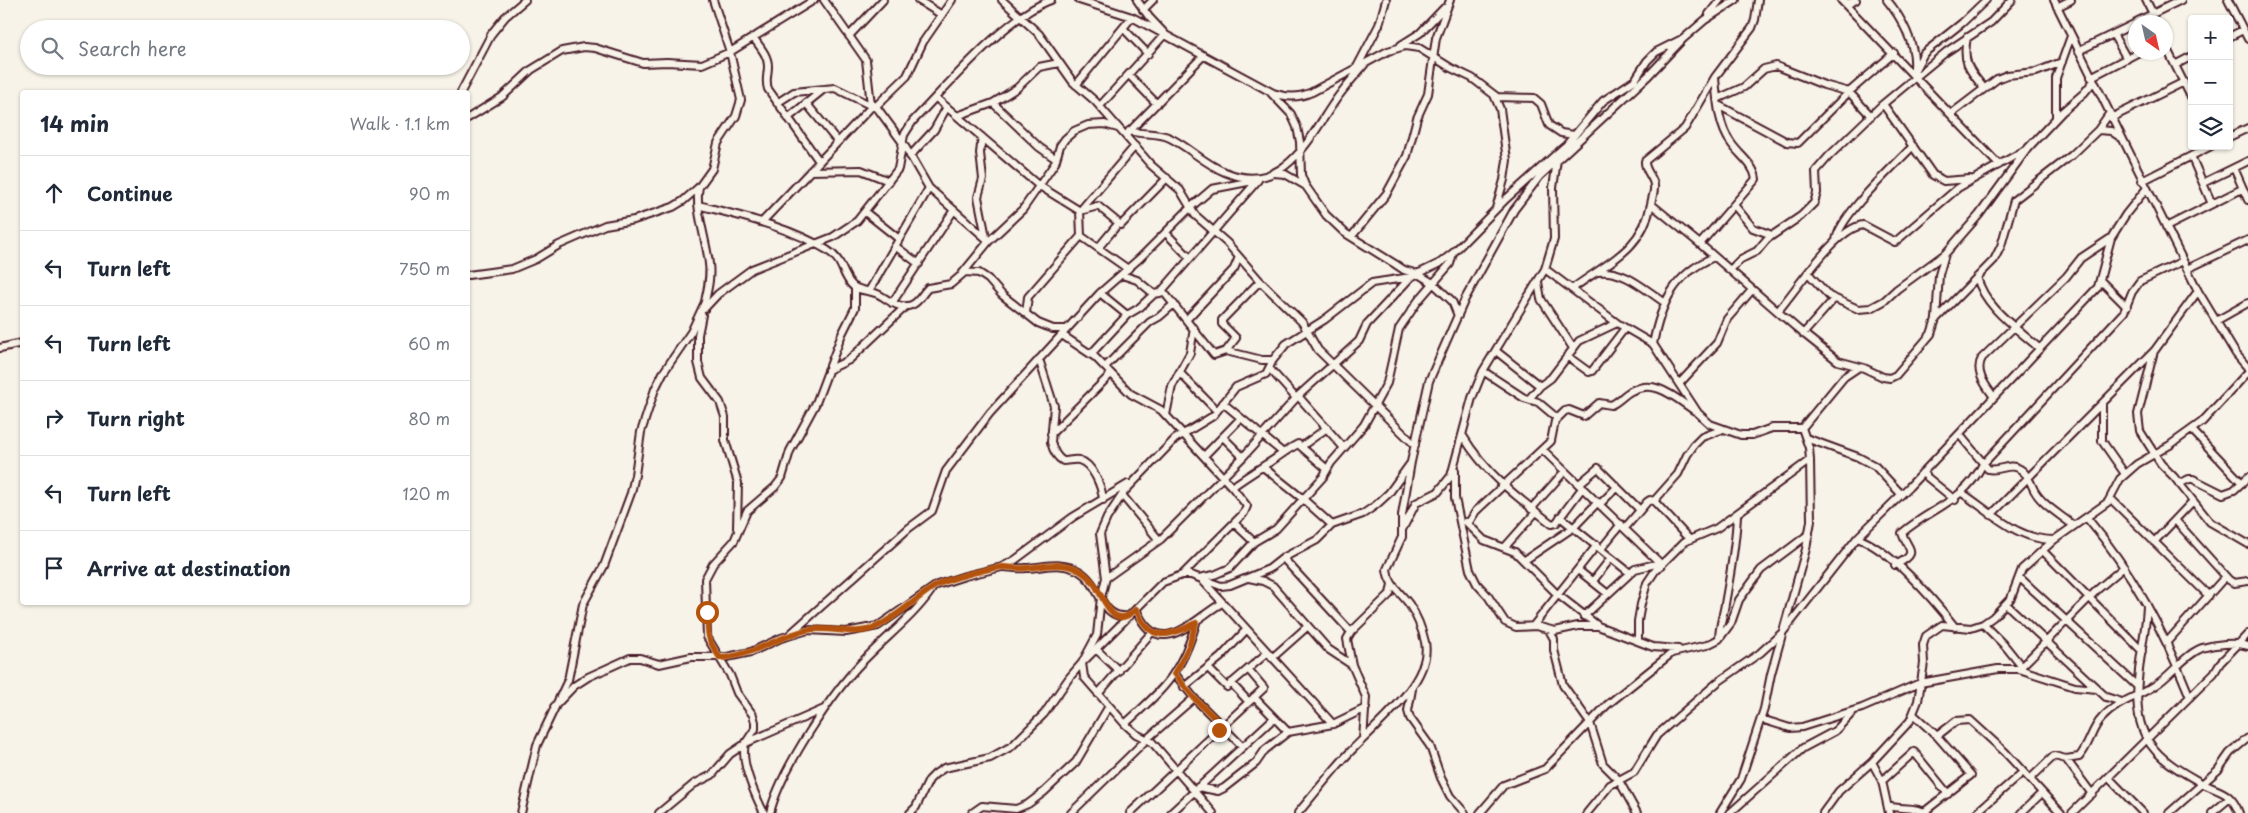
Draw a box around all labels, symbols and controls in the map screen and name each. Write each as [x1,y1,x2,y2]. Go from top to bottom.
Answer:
north arrow [2128,15,2173,60]
map controls [2188,15,2233,150]
button: + [2188,15,2233,60]
search box [20,20,470,75]
icon: search [38,34,66,62]
text: Search here [78,34,187,62]
button: − [2188,60,2233,105]
button: layers [2188,105,2233,150]
text: 14 min [40,107,109,139]
text: Walk · 1.1 km [350,111,450,135]
icon: ahead [40,179,68,207]
text: Continue [87,179,173,207]
text: 90 m [409,181,450,205]
icon: left [40,254,68,282]
text: Turn left [87,254,171,282]
text: 750 m [399,256,450,280]
icon: left [40,329,68,357]
text: Turn left [87,329,171,357]
text: 60 m [408,331,450,355]
icon: right [40,404,68,432]
text: Turn right [87,404,185,432]
text: 80 m [408,406,450,430]
icon: left [40,479,68,507]
text: Turn left [87,479,171,507]
text: 120 m [403,481,450,505]
icon: arrive [40,554,68,582]
text: Arrive at destination [87,554,291,582]
route start [696,601,719,624]
route end [1208,719,1231,742]

